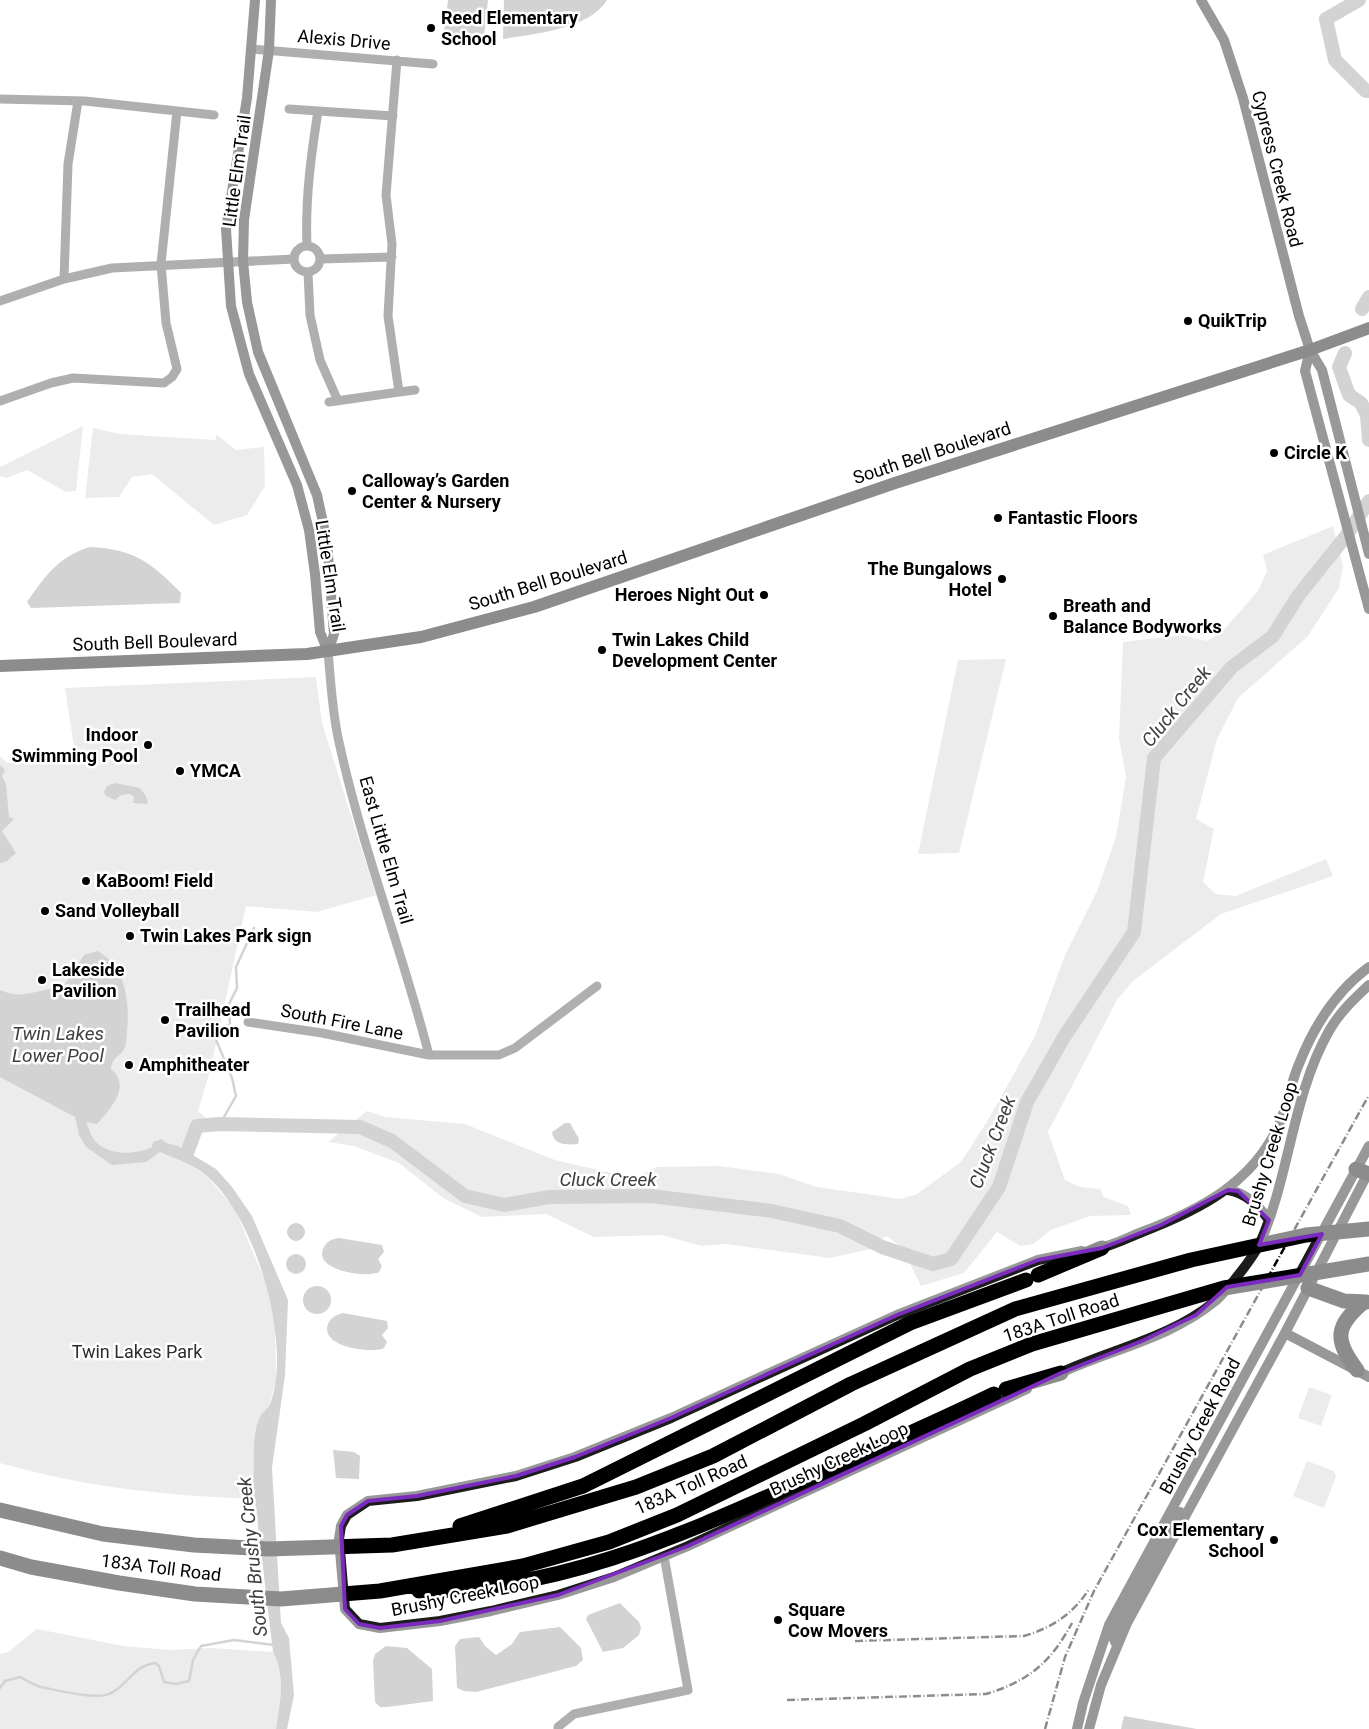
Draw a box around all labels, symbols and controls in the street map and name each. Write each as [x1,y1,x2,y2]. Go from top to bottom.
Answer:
place label: Reed Elementary School [441,7,579,49]
marker: Reed Elementary School [425,22,437,34]
street label: Alexis Drive [297,25,391,54]
street label: Cypress Creek Road [1248,88,1307,249]
street label: Little Elm Trail [218,113,255,228]
place label: QuikTrip [1198,310,1267,331]
marker: QuikTrip [1182,315,1194,327]
street label: South Bell Boulevard [850,417,1013,488]
place label: Circle K [1284,442,1347,463]
marker: Circle K [1268,447,1280,459]
place label: Calloway’s Garden Center & Nursery [362,470,509,512]
marker: Calloway’s Garden Center & Nursery [346,485,358,497]
place label: Fantastic Floors [1008,507,1138,528]
marker: Fantastic Floors [992,512,1004,524]
street label: Little Elm Trail [311,518,350,633]
street label: South Bell Boulevard [466,546,630,615]
place label: The Bungalows Hotel [868,558,992,600]
marker: The Bungalows Hotel [996,573,1008,585]
place label: Heroes Night Out [615,584,754,605]
marker: Heroes Night Out [758,589,770,601]
place label: Breath and Balance Bodyworks [1063,595,1222,637]
marker: Breath and Balance Bodyworks [1047,610,1059,622]
street label: South Bell Boulevard [72,628,238,655]
place label: Twin Lakes Child Development Center [612,629,777,671]
marker: Twin Lakes Child Development Center [596,644,608,656]
water label: Cluck Creek [1137,661,1216,751]
place label: Indoor Swimming Pool [12,724,138,766]
marker: Indoor Swimming Pool [142,739,154,751]
place label: YMCA [190,760,242,781]
marker: YMCA [174,765,186,777]
street label: East Little Elm Trail [355,774,418,926]
place label: KaBoom! Field [96,870,213,891]
marker: KaBoom! Field [80,875,92,887]
place label: Sand Volleyball [55,900,179,921]
marker: Sand Volleyball [39,905,51,917]
place label: Twin Lakes Park sign [140,925,312,946]
marker: Twin Lakes Park sign [124,930,136,942]
place label: Lakeside Pavilion [52,959,125,1001]
marker: Lakeside Pavilion [36,974,48,986]
place label: Trailhead Pavilion [175,999,251,1041]
street label: South Fire Lane [279,999,405,1044]
marker: Trailhead Pavilion [159,1014,171,1026]
water label: Twin Lakes Lower Pool [12,1022,105,1067]
place label: Amphitheater [139,1054,250,1075]
marker: Amphitheater [123,1059,135,1071]
street label: Brushy Creek Loop [1238,1079,1302,1229]
water label: Cluck Creek [964,1092,1021,1192]
water label: Cluck Creek [559,1168,657,1191]
street label: 183A Toll Road [1000,1289,1122,1346]
park label: Twin Lakes Park [72,1341,203,1362]
street label: Brushy Creek Road [1155,1354,1244,1497]
street label: Brushy Creek Loop [766,1417,911,1500]
street label: 183A Toll Road [631,1450,750,1519]
water label: South Brushy Creek [233,1475,272,1638]
place label: Cox Elementary School [1137,1519,1265,1561]
marker: Cox Elementary School [1268,1534,1280,1546]
street label: 183A Toll Road [100,1550,222,1585]
street label: Brushy Creek Loop [389,1571,541,1620]
place label: Square Cow Movers [788,1599,888,1641]
marker: Square Cow Movers [772,1614,784,1626]

